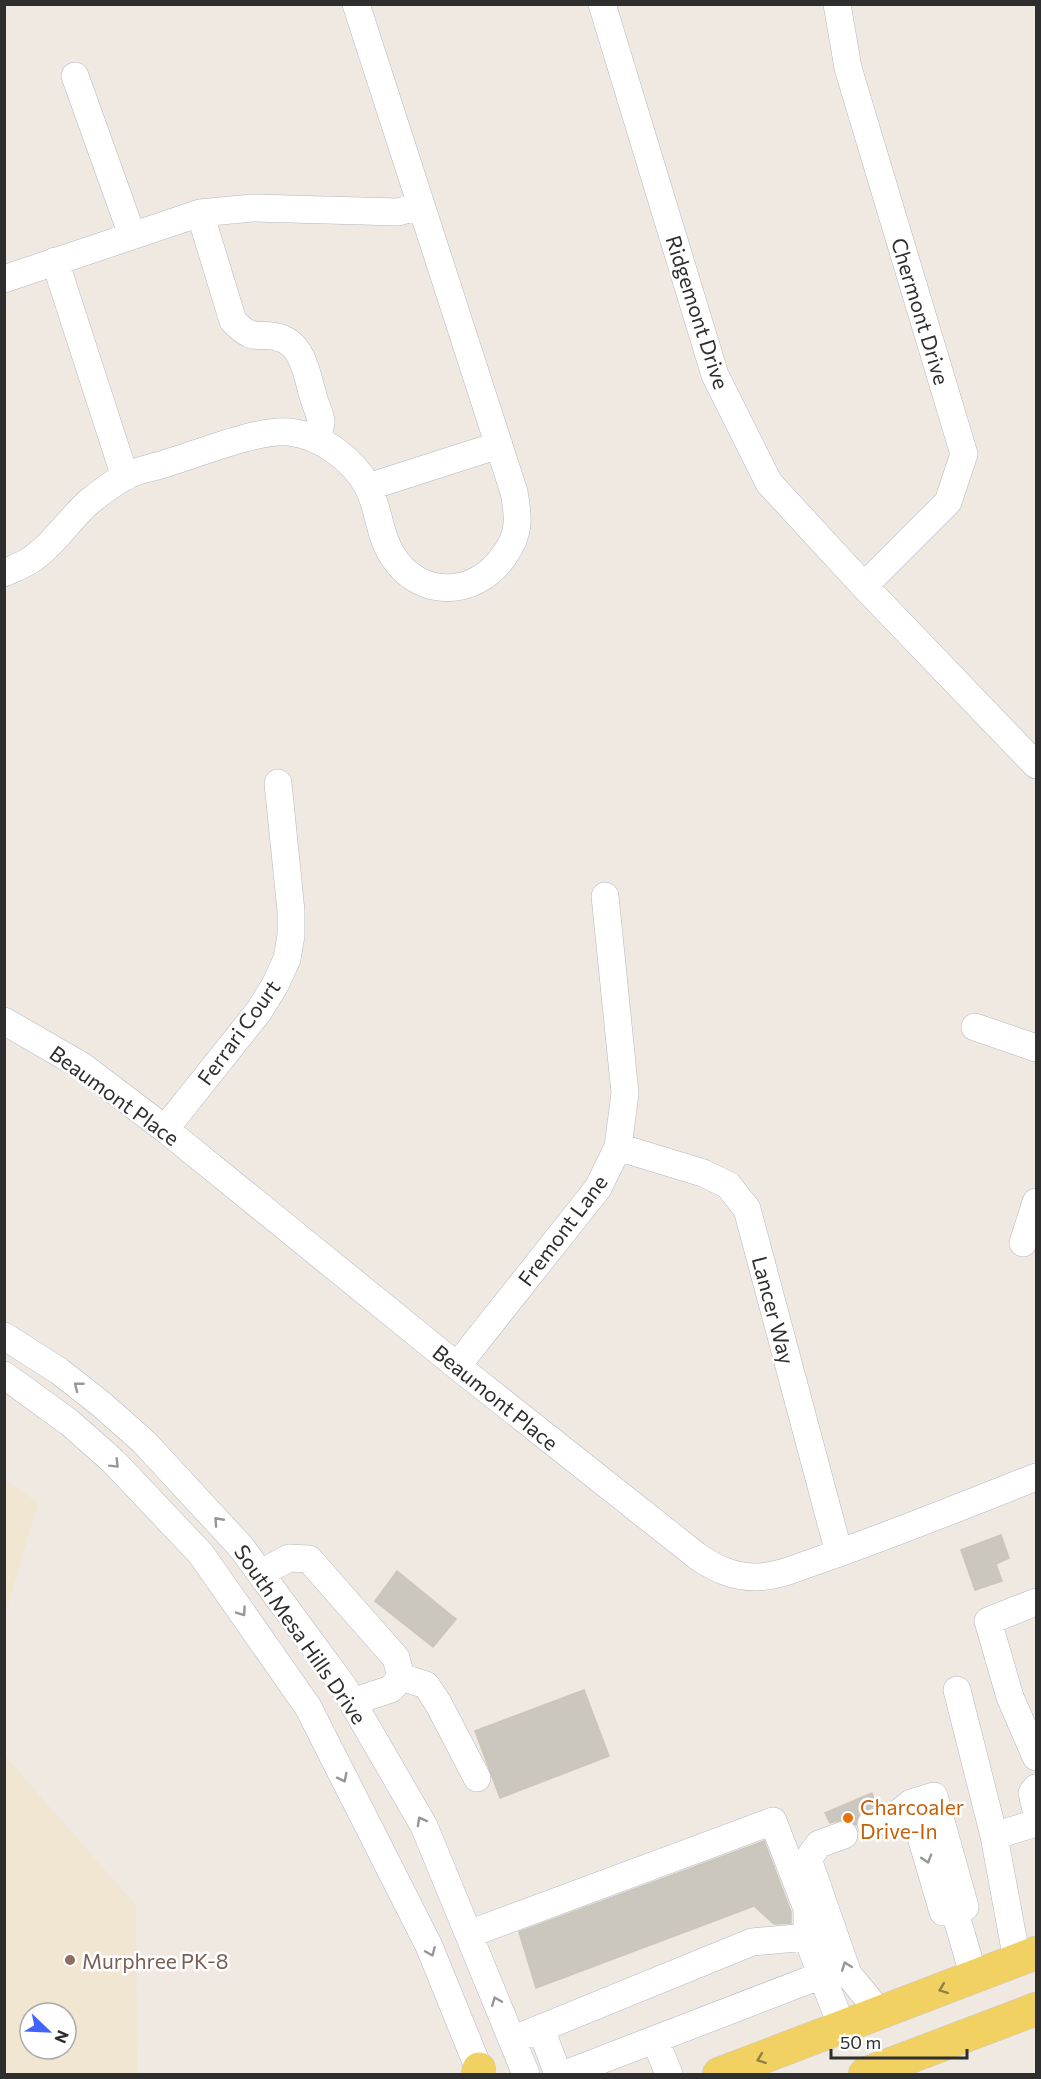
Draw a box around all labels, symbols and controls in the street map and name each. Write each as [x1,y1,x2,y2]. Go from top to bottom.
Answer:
street label: Ridgemont Drive [661,232,735,392]
street label: Chermont Drive [887,235,955,387]
street label: Ferrari Court [192,975,284,1089]
street label: Beaumont Place [45,1040,185,1150]
street label: Fremont Lane [512,1170,612,1290]
street label: Lancer Way [748,1253,800,1367]
street label: Beaumont Place [428,1339,564,1455]
one-way arrow [74,1382,85,1393]
one-way arrow [109,1457,119,1468]
one-way arrow [214,1517,225,1528]
street label: South Mesa Hills Drive [230,1540,372,1728]
one-way arrow [235,1605,246,1616]
one-way arrow [336,1771,348,1782]
place label: Charcoaler Drive-In [860,1794,964,1843]
marker: Charcoaler Drive-In [841,1811,855,1825]
one-way arrow [417,1817,428,1827]
one-way arrow [920,1853,932,1864]
one-way arrow [424,1945,436,1956]
place label: Murphree PK-8 [82,1948,229,1973]
marker: Murphree PK-8 [63,1953,77,1967]
one-way arrow [841,1961,853,1972]
one-way arrow [938,1981,948,1994]
one-way arrow [491,1996,503,2007]
north arrow [18,2001,78,2061]
scale bar [831,2022,968,2060]
text: N [51,2028,73,2046]
text: 50 m [840,2031,881,2053]
one-way arrow [756,2051,766,2064]

